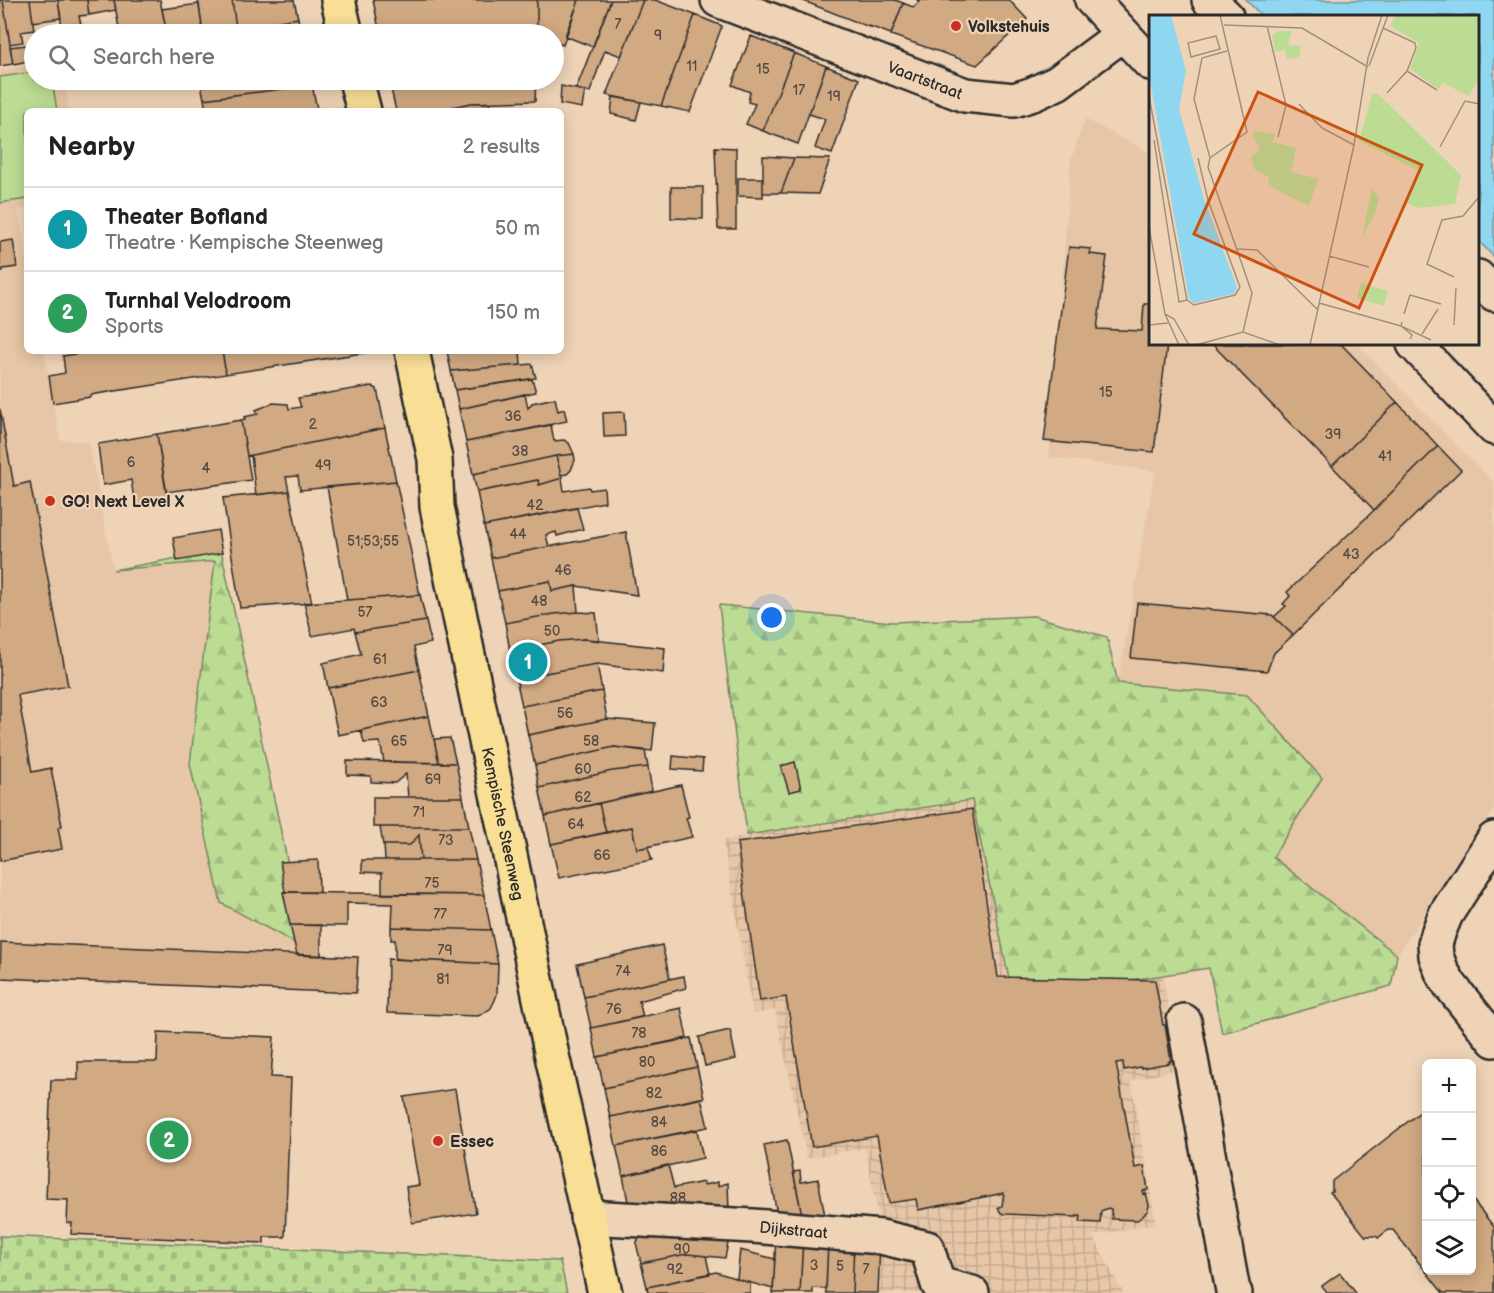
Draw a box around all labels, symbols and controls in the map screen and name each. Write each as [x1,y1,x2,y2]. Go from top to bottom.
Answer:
inset map [1149,15,1479,345]
house number: 7 [615,16,622,33]
place label: Volkstehuis [968,18,1050,37]
marker: Volkstehuis [949,19,963,33]
search box [24,24,564,90]
house number: 9 [654,27,662,44]
icon: search [45,41,78,74]
text: Search here [93,44,215,71]
house number: 11 [687,58,697,75]
street label: Vaartstraat [884,58,965,104]
house number: 15 [756,61,770,78]
house number: 17 [793,82,805,99]
house number: 19 [827,88,841,105]
text: Nearby [48,132,135,163]
text: 2 results [463,135,540,159]
text: Theater Bofland [105,204,268,231]
text: 1 [63,217,72,241]
text: 50 m [495,217,540,241]
text: Theatre · Kempische Steenweg [105,231,384,255]
text: Turnhal Velodroom [105,288,291,315]
text: 2 [62,301,73,325]
text: 150 m [487,301,540,325]
text: Sports [105,315,163,339]
house number: 15 [1099,384,1113,401]
house number: 36 [504,408,522,425]
house number: 2 [309,416,318,433]
house number: 39 [1325,426,1341,443]
house number: 38 [512,443,528,460]
house number: 41 [1378,448,1392,465]
house number: 6 [127,454,136,471]
house number: 49 [315,457,331,474]
house number: 4 [202,460,211,477]
place label: GO! Next Level X [62,493,185,512]
marker: GO! Next Level X [43,494,57,508]
house number: 42 [527,497,544,514]
house number: 44 [509,526,527,543]
house number: 51;53;55 [347,533,399,550]
house number: 43 [1342,546,1360,563]
house number: 46 [554,562,572,579]
house number: 48 [531,593,547,610]
your location [757,603,786,632]
house number: 57 [358,604,373,621]
house number: 50 [544,623,560,640]
pin: 1 [508,640,548,684]
house number: 61 [373,651,387,668]
house number: 63 [370,694,388,711]
house number: 56 [557,705,574,722]
house number: 65 [391,733,407,750]
house number: 58 [583,733,599,750]
street label: Kempische Steenweg [477,746,527,902]
house number: 60 [575,761,591,778]
house number: 69 [425,771,441,788]
house number: 62 [575,789,592,806]
house number: 71 [413,804,425,821]
house number: 64 [567,816,585,833]
house number: 73 [438,832,454,849]
house number: 66 [593,847,611,864]
house number: 75 [425,875,439,892]
house number: 77 [433,906,447,923]
house number: 79 [438,942,452,959]
house number: 74 [615,963,631,980]
house number: 81 [436,971,450,988]
house number: 76 [606,1001,622,1018]
house number: 78 [631,1025,647,1042]
house number: 80 [639,1054,655,1071]
map controls [1422,1059,1476,1275]
button: + [1422,1059,1476,1113]
house number: 82 [646,1085,663,1102]
button: − [1422,1113,1476,1167]
house number: 84 [651,1114,668,1131]
pin: 2 [150,1118,188,1162]
place label: Essec [450,1133,494,1152]
marker: Essec [431,1134,445,1148]
house number: 86 [651,1143,668,1160]
button: locate [1422,1167,1476,1221]
house number: 88 [670,1190,686,1207]
street label: Dijkstraat [759,1219,828,1243]
button: layers [1422,1221,1476,1275]
house number: 90 [674,1241,690,1258]
house number: 3 [810,1257,818,1274]
house number: 5 [836,1258,844,1275]
house number: 92 [667,1261,684,1278]
house number: 7 [863,1261,870,1278]

